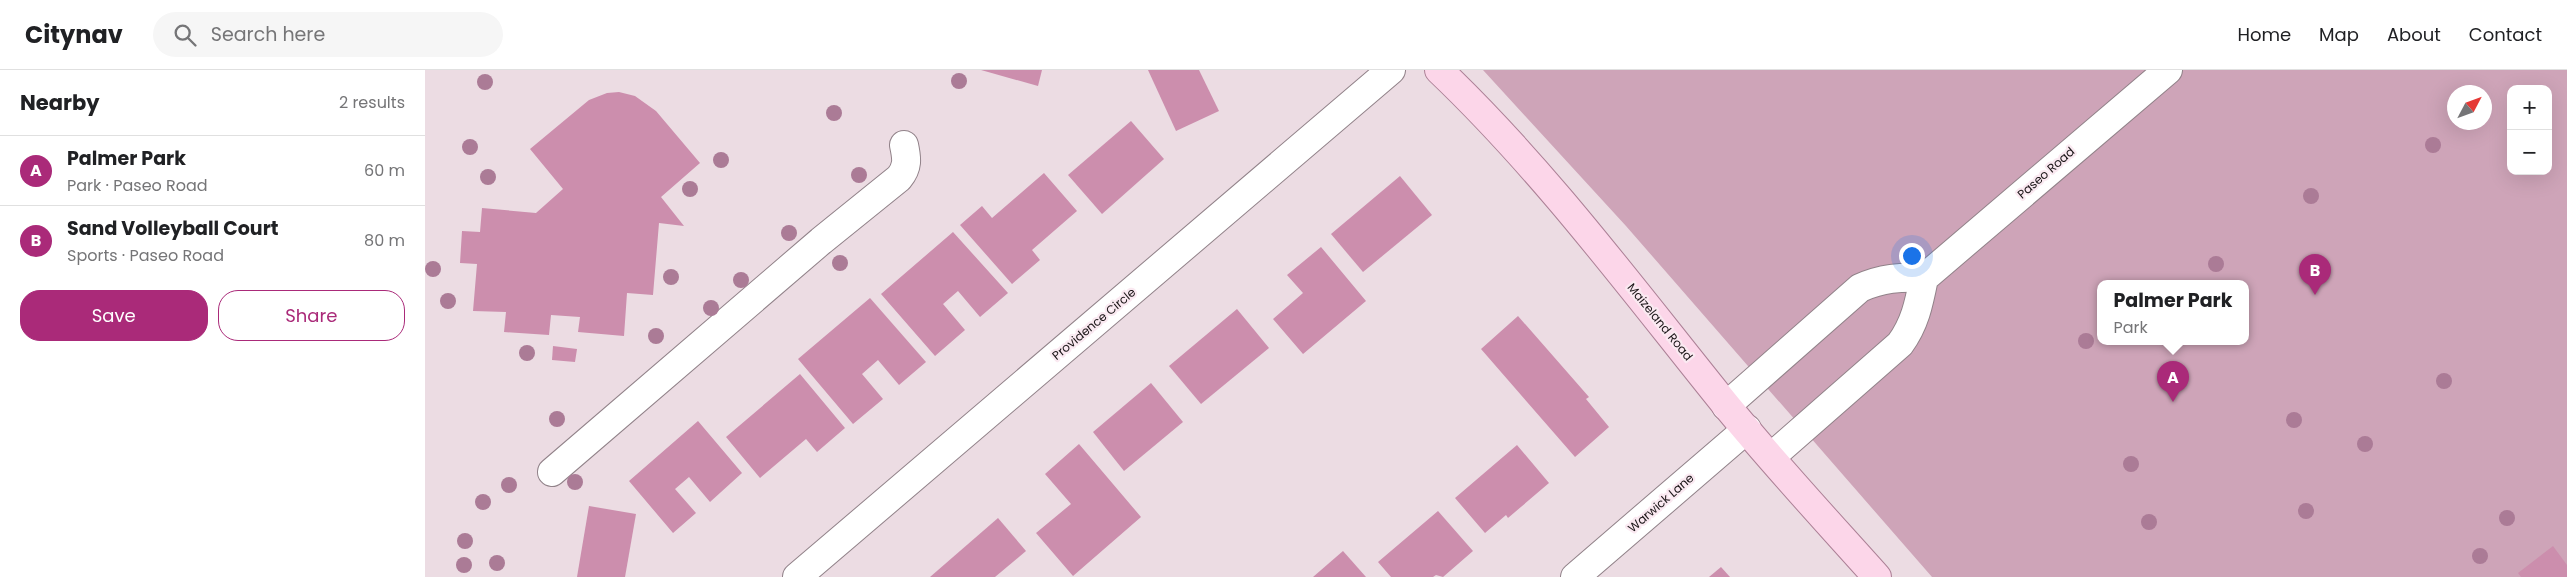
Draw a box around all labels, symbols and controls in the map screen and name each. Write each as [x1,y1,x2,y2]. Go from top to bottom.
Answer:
search box [153,12,503,57]
text: Citynav [25,18,123,51]
icon: search [171,21,199,49]
text: Search here [211,21,325,48]
text: Home [2237,22,2291,47]
text: Map [2319,22,2359,47]
text: About [2387,22,2441,47]
text: Contact [2469,22,2542,47]
north arrow [2447,85,2492,130]
map controls [2507,85,2552,175]
button: + [2507,85,2552,130]
text: Nearby [20,88,100,117]
text: 2 results [339,91,405,114]
button: − [2507,130,2552,175]
street label: Paseo Road [2013,143,2078,202]
text: Palmer Park [67,145,186,172]
text: A [30,159,42,182]
text: 60 m [364,159,405,182]
text: Park · Paseo Road [67,174,208,197]
text: Sand Volleyball Court [67,215,279,242]
text: B [31,229,41,252]
text: 80 m [364,229,405,252]
your location [1899,243,1925,269]
text: Sports · Paseo Road [67,244,224,267]
pin: B [2299,254,2331,295]
street label: Maizeland Road [1624,279,1697,364]
popup [2097,280,2249,345]
street label: Providence Circle [1048,284,1139,364]
text: Palmer Park [2114,287,2232,314]
button: Save [20,290,208,341]
button: Share [218,290,405,341]
text: Park [2114,316,2148,339]
pin: A [2157,361,2189,402]
street label: Warwick Lane [1624,469,1697,536]

